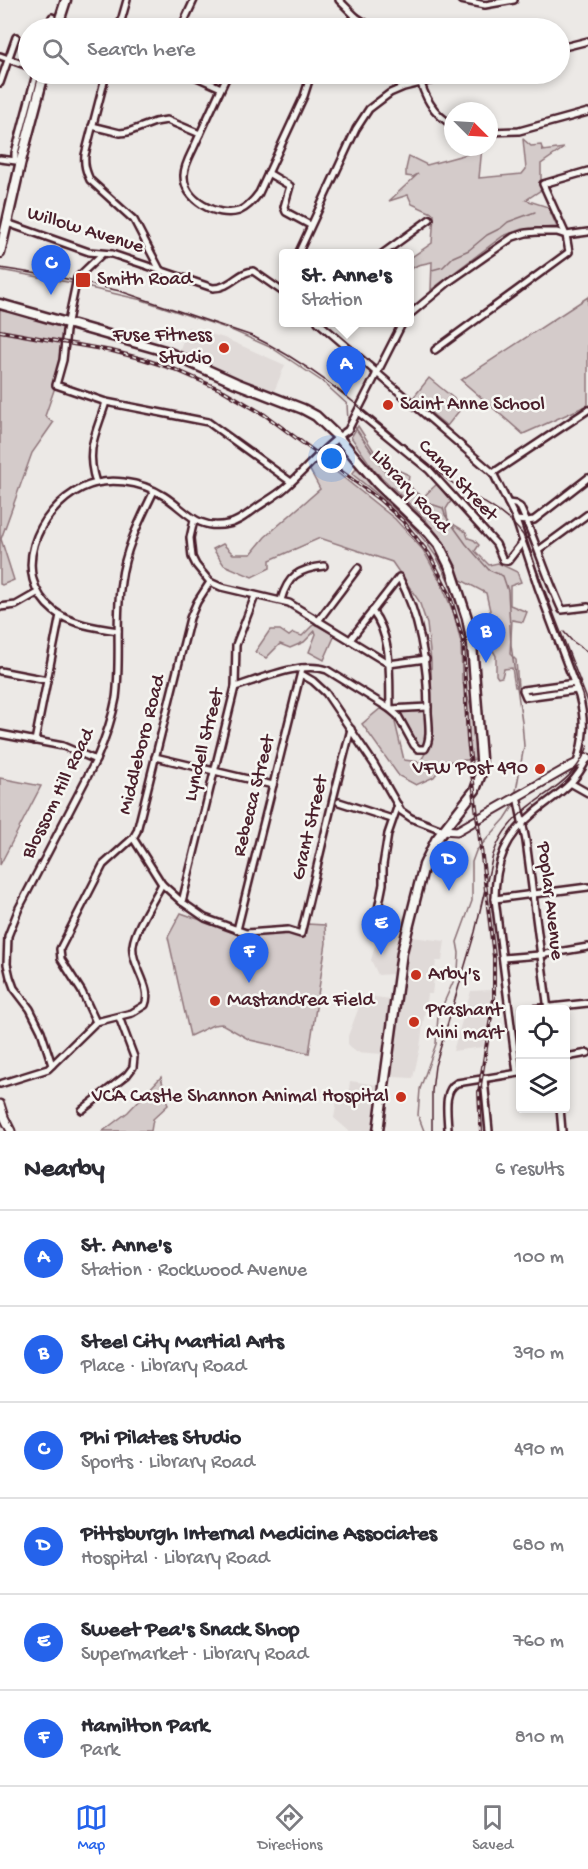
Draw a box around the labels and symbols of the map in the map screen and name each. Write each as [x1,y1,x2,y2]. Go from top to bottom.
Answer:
north arrow [444,102,498,156]
street label: Willow Avenue [24,202,147,260]
pin: C [32,246,70,295]
place label: Smith Road [97,269,194,292]
marker: Smith Road [74,271,92,289]
place label: Fuse Fitness Studio [112,325,213,371]
marker: Fuse Fitness Studio [217,341,231,355]
pin: A [326,346,366,396]
place label: Saint Anne School [400,394,545,417]
marker: Saint Anne School [381,398,395,412]
street label: Canal Street [412,435,503,528]
your location [317,444,346,473]
street label: Library Road [366,445,456,540]
pin: B [466,614,506,663]
street label: Middleboro Road [115,671,172,817]
street label: Lyndell Street [180,684,231,804]
street label: Blossom Hill Road [17,723,101,864]
street label: Rebecca Street [229,731,282,859]
place label: VFW Post 490 [411,758,528,781]
marker: VFW Post 490 [533,762,547,776]
street label: Grant Street [288,772,335,882]
street label: Poplar Avenue [530,840,568,962]
pin: D [430,842,468,891]
pin: E [362,906,400,955]
pin: F [230,934,268,983]
place label: Arby's [428,964,480,987]
marker: Arby's [409,968,423,982]
place label: Mastandrea Field [227,990,376,1013]
marker: Mastandrea Field [208,994,222,1008]
place label: Prashant Mini mart [425,1000,505,1046]
marker: Prashant Mini mart [407,1015,421,1029]
place label: VCA Castle Shannon Animal Hospital [91,1086,389,1109]
marker: VCA Castle Shannon Animal Hospital [394,1090,408,1104]

